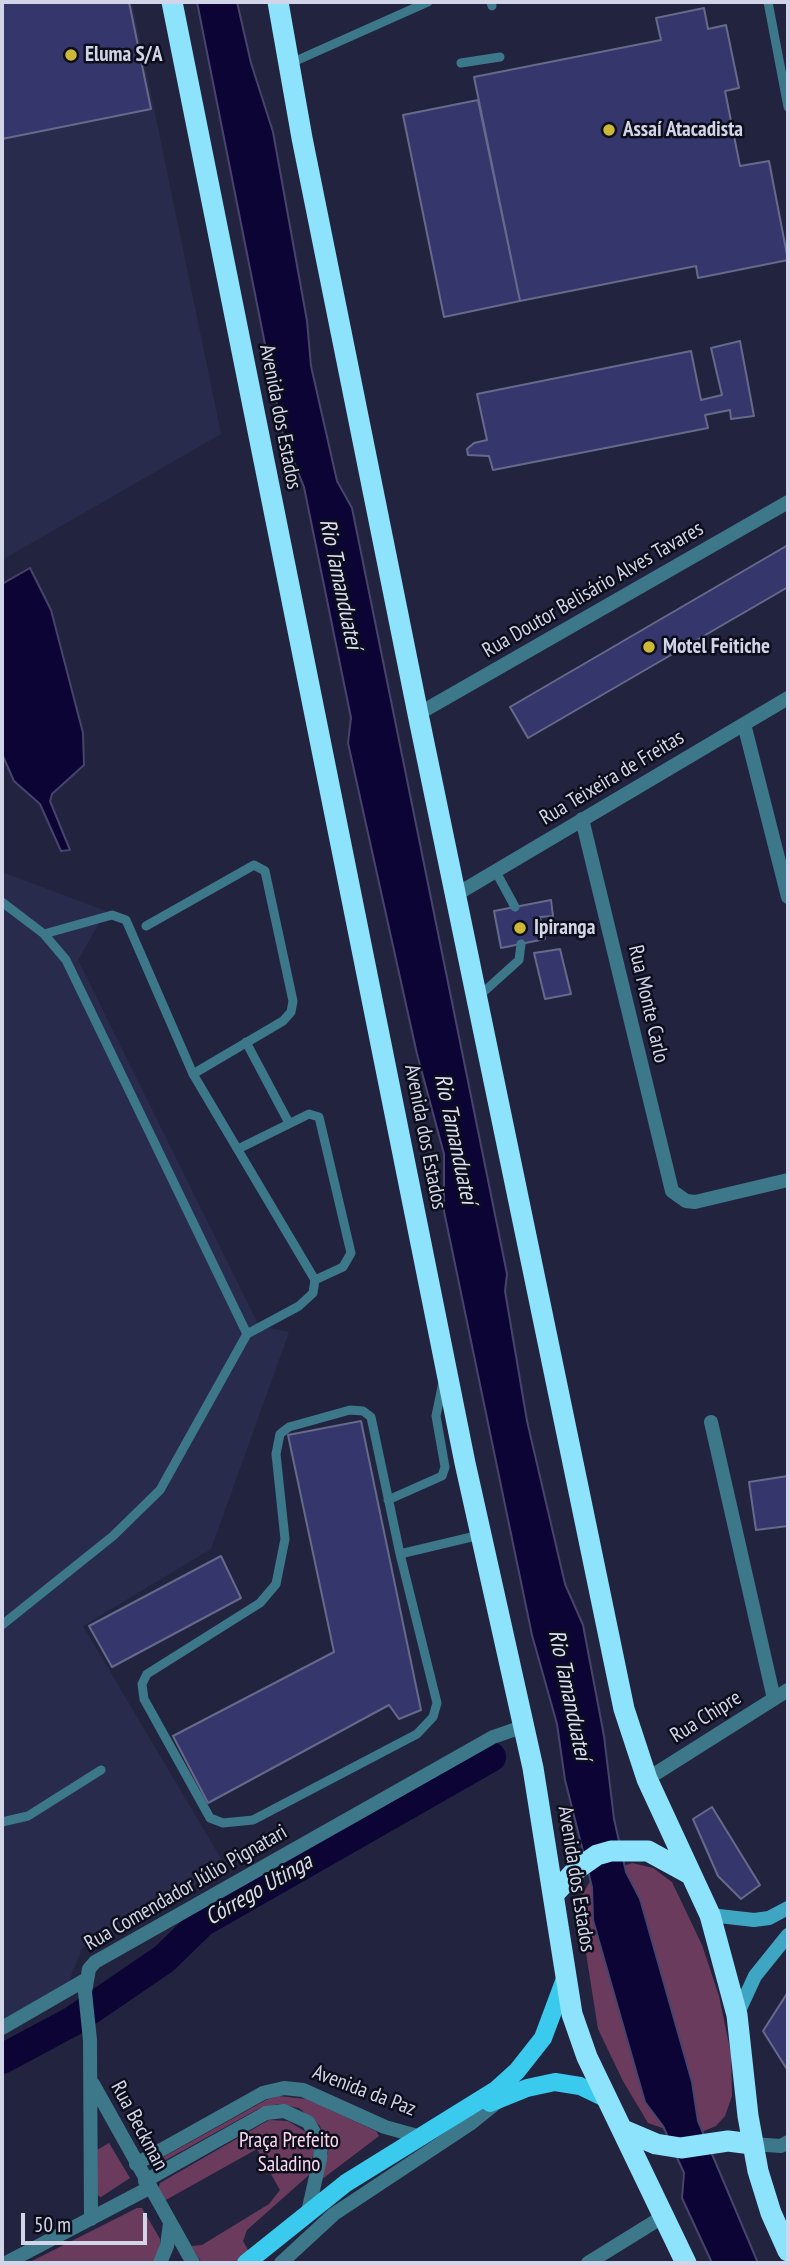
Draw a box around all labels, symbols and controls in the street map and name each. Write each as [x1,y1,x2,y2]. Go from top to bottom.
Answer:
place label: Eluma S/A [85,42,162,68]
marker: Eluma S/A [63,47,79,63]
place label: Assaí Atacadista [623,117,743,143]
marker: Assaí Atacadista [601,122,617,138]
street label: Avenida dos Estados [254,342,306,492]
water label: Rio Tamanduateí [313,516,367,652]
street label: Rua Doutor Belisário Alves Tavares [478,516,708,664]
place label: Motel Feitiche [663,634,770,660]
marker: Motel Feitiche [641,639,657,655]
street label: Rua Teixeira de Freitas [535,725,689,831]
place label: Ipiranga [534,915,595,941]
marker: Ipiranga [512,920,528,936]
street label: Rua Monte Carlo [622,943,674,1065]
street label: Avenida dos Estados [399,1062,451,1212]
water label: Rio Tamanduateí [428,1071,482,1207]
water label: Rio Tamanduateí [542,1627,596,1763]
street label: Rua Chipre [666,1685,746,1749]
street label: Avenida dos Estados [552,1804,600,1954]
street label: Rua Comendador Júlio Pignatari [80,1820,292,1956]
water label: Córrego Utinga [201,1848,317,1932]
street label: Avenida da Paz [309,2060,419,2122]
street label: Rua Beckman [105,2077,173,2175]
park label: Praça Prefeito Saladino [239,2128,339,2178]
scale bar [24,2198,150,2242]
text: 50 m [34,2211,71,2238]

